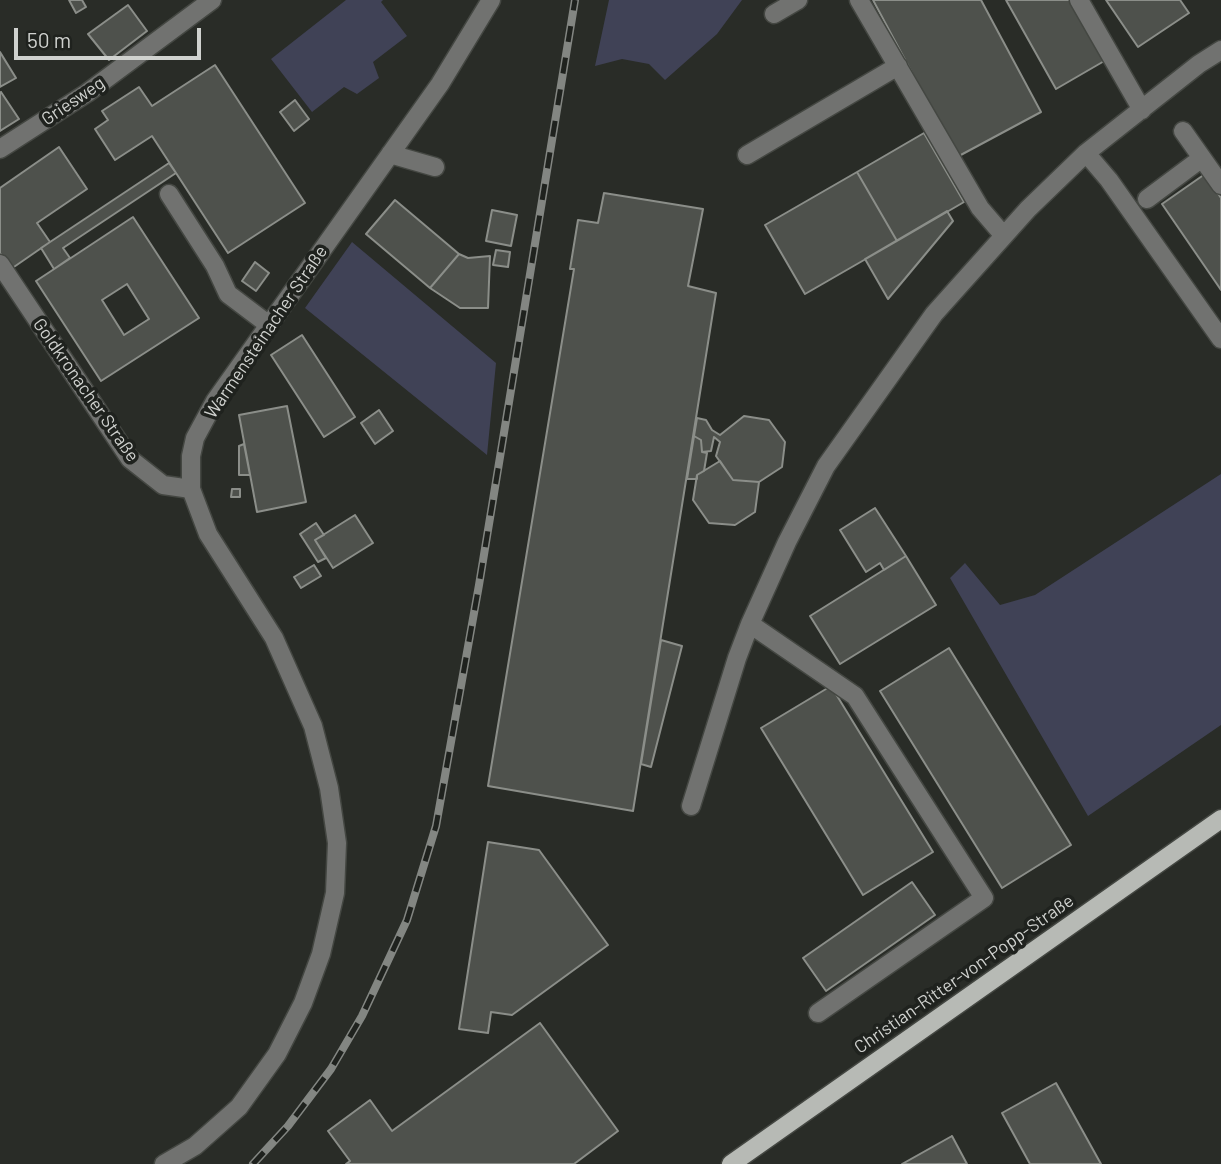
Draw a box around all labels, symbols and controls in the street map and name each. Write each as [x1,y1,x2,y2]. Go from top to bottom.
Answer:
scale bar [18,14,205,58]
text: 50 m [27,27,71,52]
street label: Griesweg [37,72,109,130]
street label: Warmensteinacher Straße [200,241,332,423]
street label: Goldkronacher Straße [28,314,144,466]
street label: Christian-Ritter-von-Popp-Straße [850,890,1078,1058]

